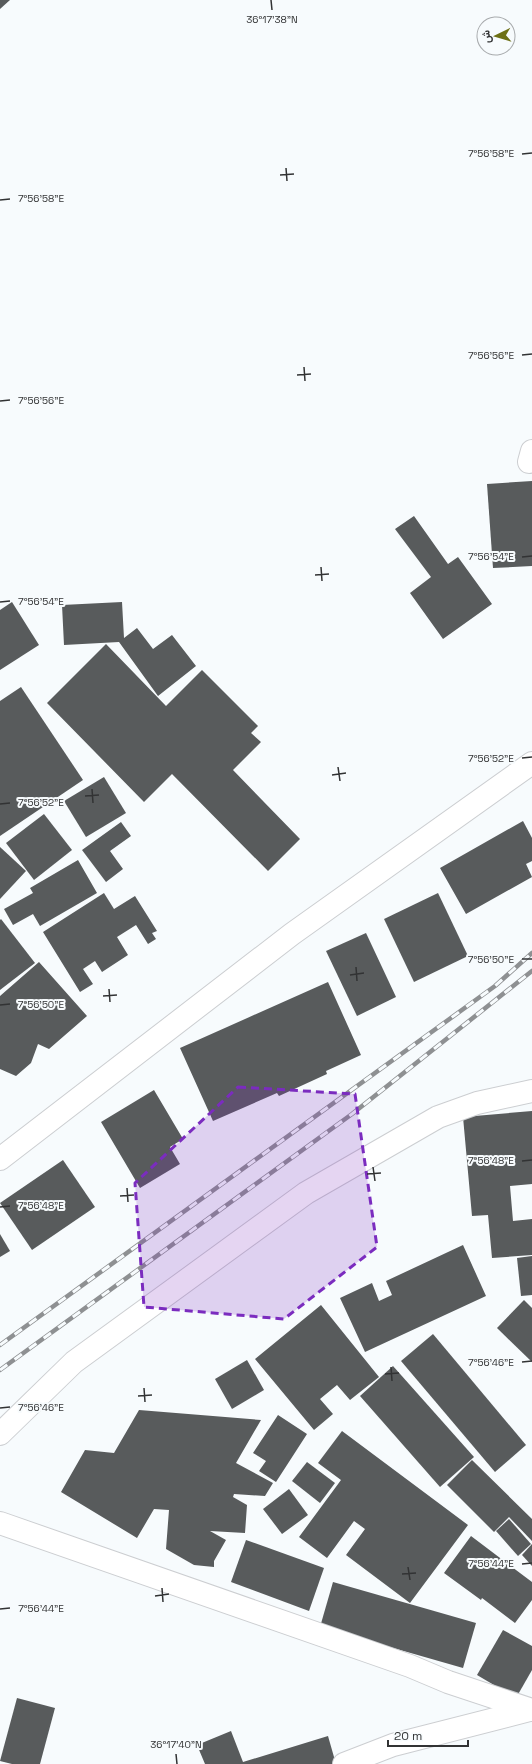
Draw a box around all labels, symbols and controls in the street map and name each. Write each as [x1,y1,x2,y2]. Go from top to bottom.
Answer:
text: 36°17'38"N [246,13,298,26]
north arrow [476,16,516,56]
text: ش [478,30,494,44]
text: 7°56'58"E [468,147,514,160]
text: 7°56'58"E [18,192,64,205]
text: 7°56'56"E [468,349,514,362]
text: 7°56'56"E [18,394,64,407]
text: 7°56'54"E [468,550,514,563]
text: 7°56'54"E [18,595,64,608]
text: 7°56'52"E [468,752,514,765]
text: 7°56'52"E [18,796,64,809]
text: 7°56'50"E [468,953,515,966]
text: 7°56'50"E [18,998,65,1011]
text: 7°56'48"E [468,1154,514,1167]
text: 7°56'48"E [18,1199,64,1212]
text: 7°56'46"E [468,1356,514,1369]
text: 7°56'46"E [18,1401,64,1414]
text: 7°56'44"E [468,1557,514,1570]
text: 7°56'44"E [18,1602,64,1615]
scale bar [388,1722,468,1748]
text: 20 m [394,1728,422,1744]
text: 36°17'40"N [150,1738,202,1751]

